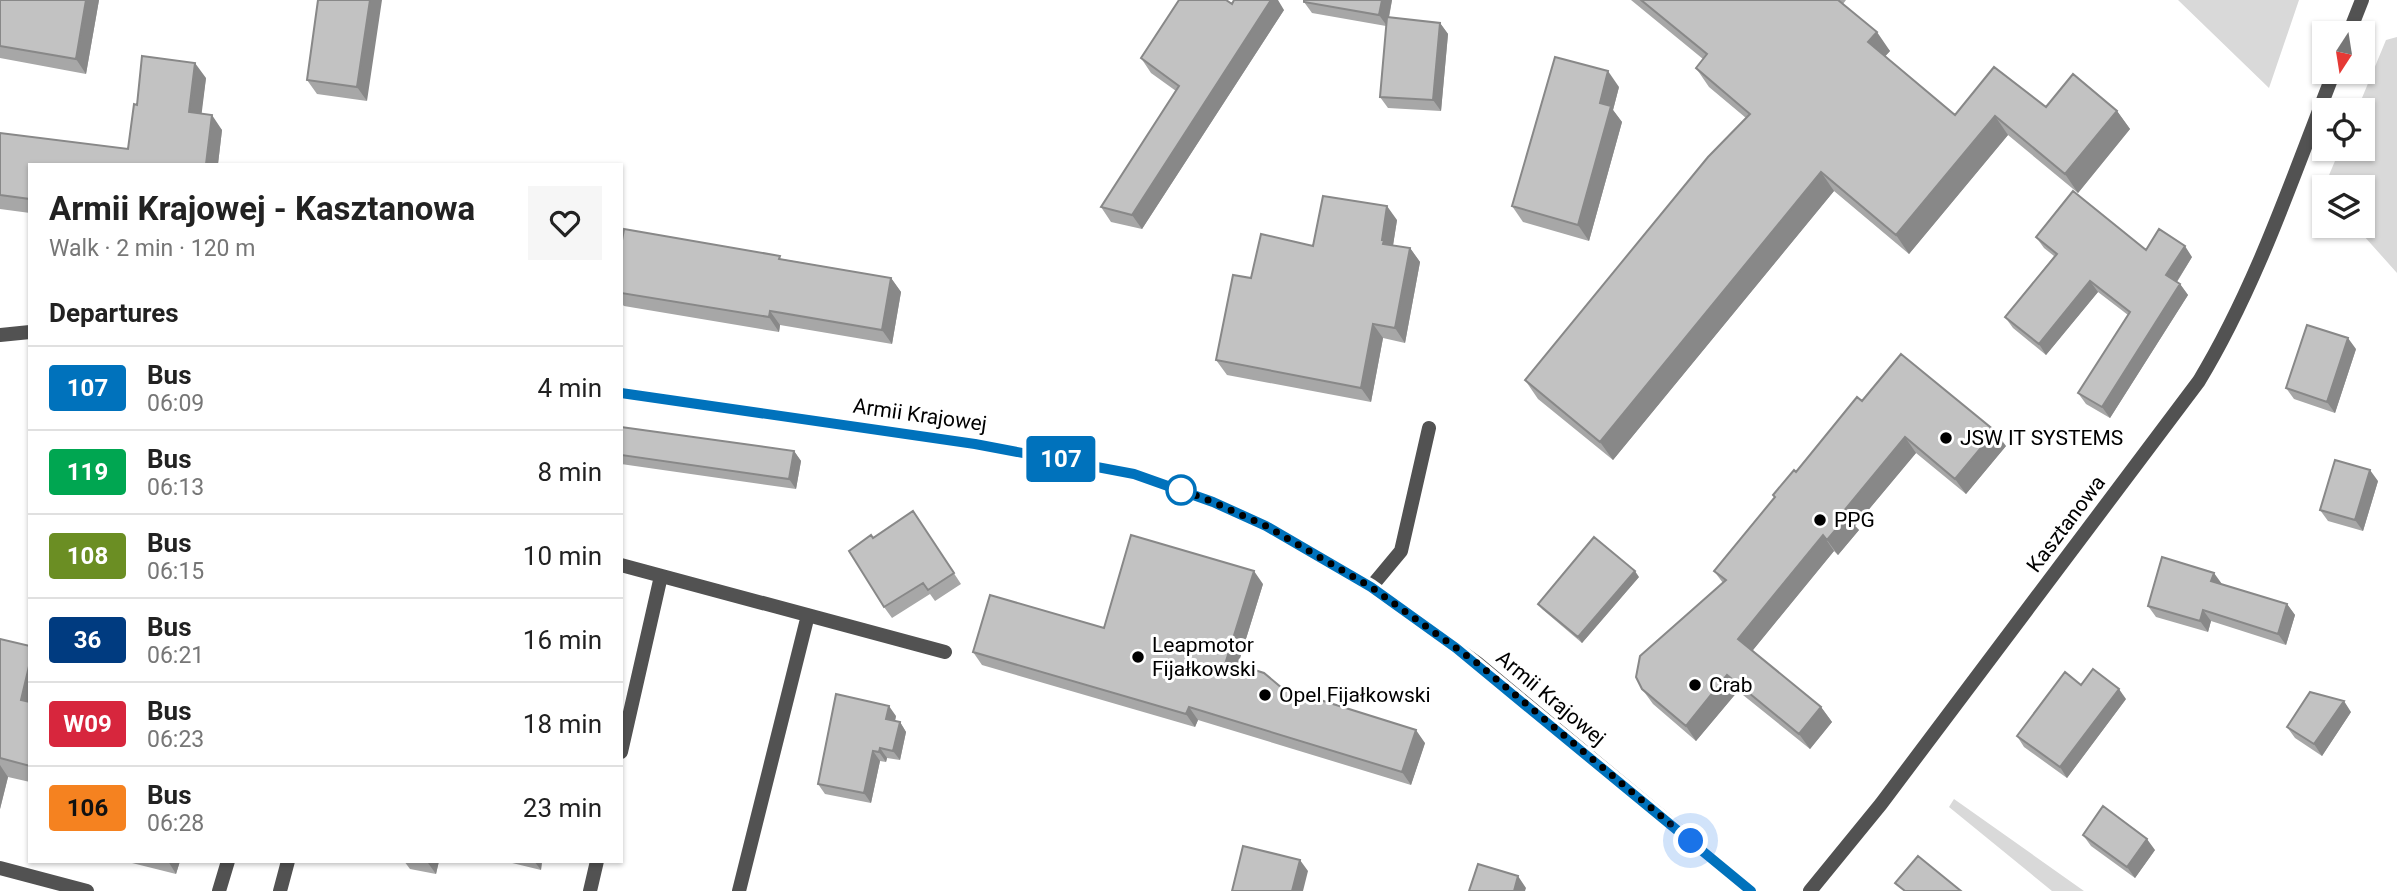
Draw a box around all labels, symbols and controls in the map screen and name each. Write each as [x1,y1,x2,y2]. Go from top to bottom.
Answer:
north arrow [2312,21,2375,84]
map controls [2312,21,2375,238]
button: locate [2312,98,2375,161]
button: layers [2312,175,2375,238]
button: heart [528,186,602,260]
text: Armii Krajowej - Kasztanowa [49,189,475,228]
text: Walk · 2 min · 120 m [49,235,255,262]
text: Departures [49,298,179,328]
text: Bus [147,360,192,390]
text: 4 min [537,373,602,403]
text: 107 [67,374,108,402]
text: 06:09 [147,390,204,417]
street label: Armii Krajowej [852,394,988,436]
place label: JSW IT SYSTEMS [1960,426,2123,450]
marker: JSW IT SYSTEMS [1938,430,1954,446]
line badge: 107 [1021,436,1101,482]
text: Bus [147,444,192,474]
text: 107 [1040,445,1082,473]
text: 8 min [537,457,602,487]
text: 119 [67,458,108,486]
street label: Kasztanowa [2022,471,2110,577]
text: 06:13 [147,474,204,501]
unlabelled marker [1166,475,1196,505]
place label: PPG [1834,508,1875,532]
marker: PPG [1812,512,1828,528]
text: Bus [147,528,192,558]
text: 10 min [523,541,602,571]
text: 108 [67,542,108,570]
text: 06:15 [147,558,204,585]
text: Bus [147,612,192,642]
text: 16 min [523,625,602,655]
text: 36 [74,626,101,654]
place label: Leapmotor Fijałkowski [1152,633,1256,681]
text: 06:21 [147,642,204,669]
street label: Armii Krajowej [1492,645,1610,751]
marker: Leapmotor Fijałkowski [1130,649,1146,665]
place label: Crab [1709,673,1753,697]
marker: Crab [1687,677,1703,693]
place label: Opel Fijałkowski [1279,683,1431,707]
marker: Opel Fijałkowski [1257,687,1273,703]
text: Bus [147,696,192,726]
text: 18 min [523,709,602,739]
text: W09 [63,710,112,738]
text: 06:23 [147,726,204,753]
text: Bus [147,780,192,810]
text: 23 min [523,793,602,823]
text: 106 [67,794,108,822]
text: 06:28 [147,810,204,837]
your location [1673,823,1708,858]

